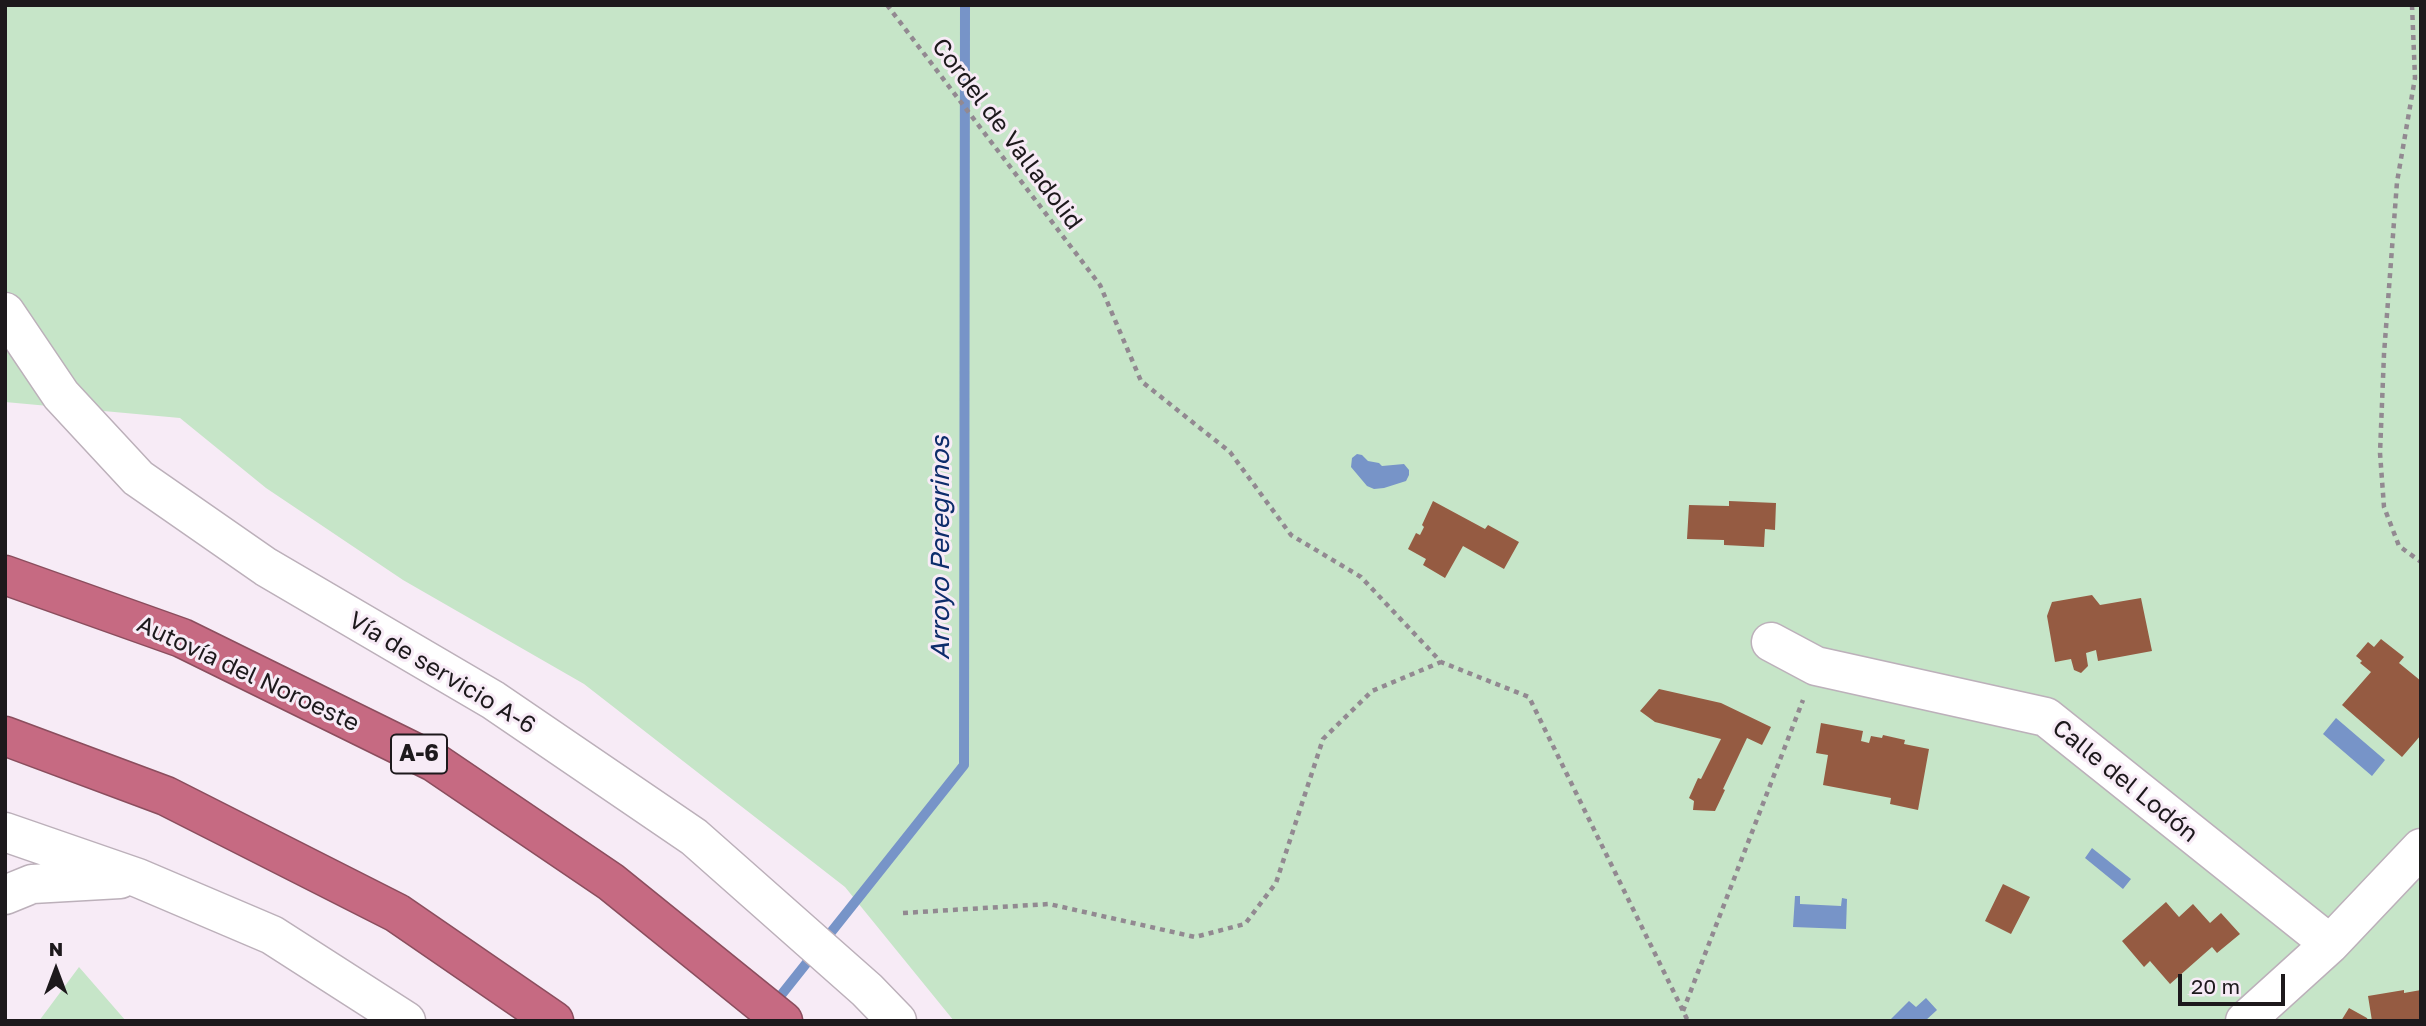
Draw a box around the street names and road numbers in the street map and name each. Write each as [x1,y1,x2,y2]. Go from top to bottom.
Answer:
street label: Cordel de Valladolid [926,33,1088,235]
street label: Vía de servicio A-6 [343,606,541,740]
street label: Autovía del Noroeste [132,610,364,738]
street label: Calle del Lodón [2046,713,2204,849]
road number: A-6 [391,734,447,774]

